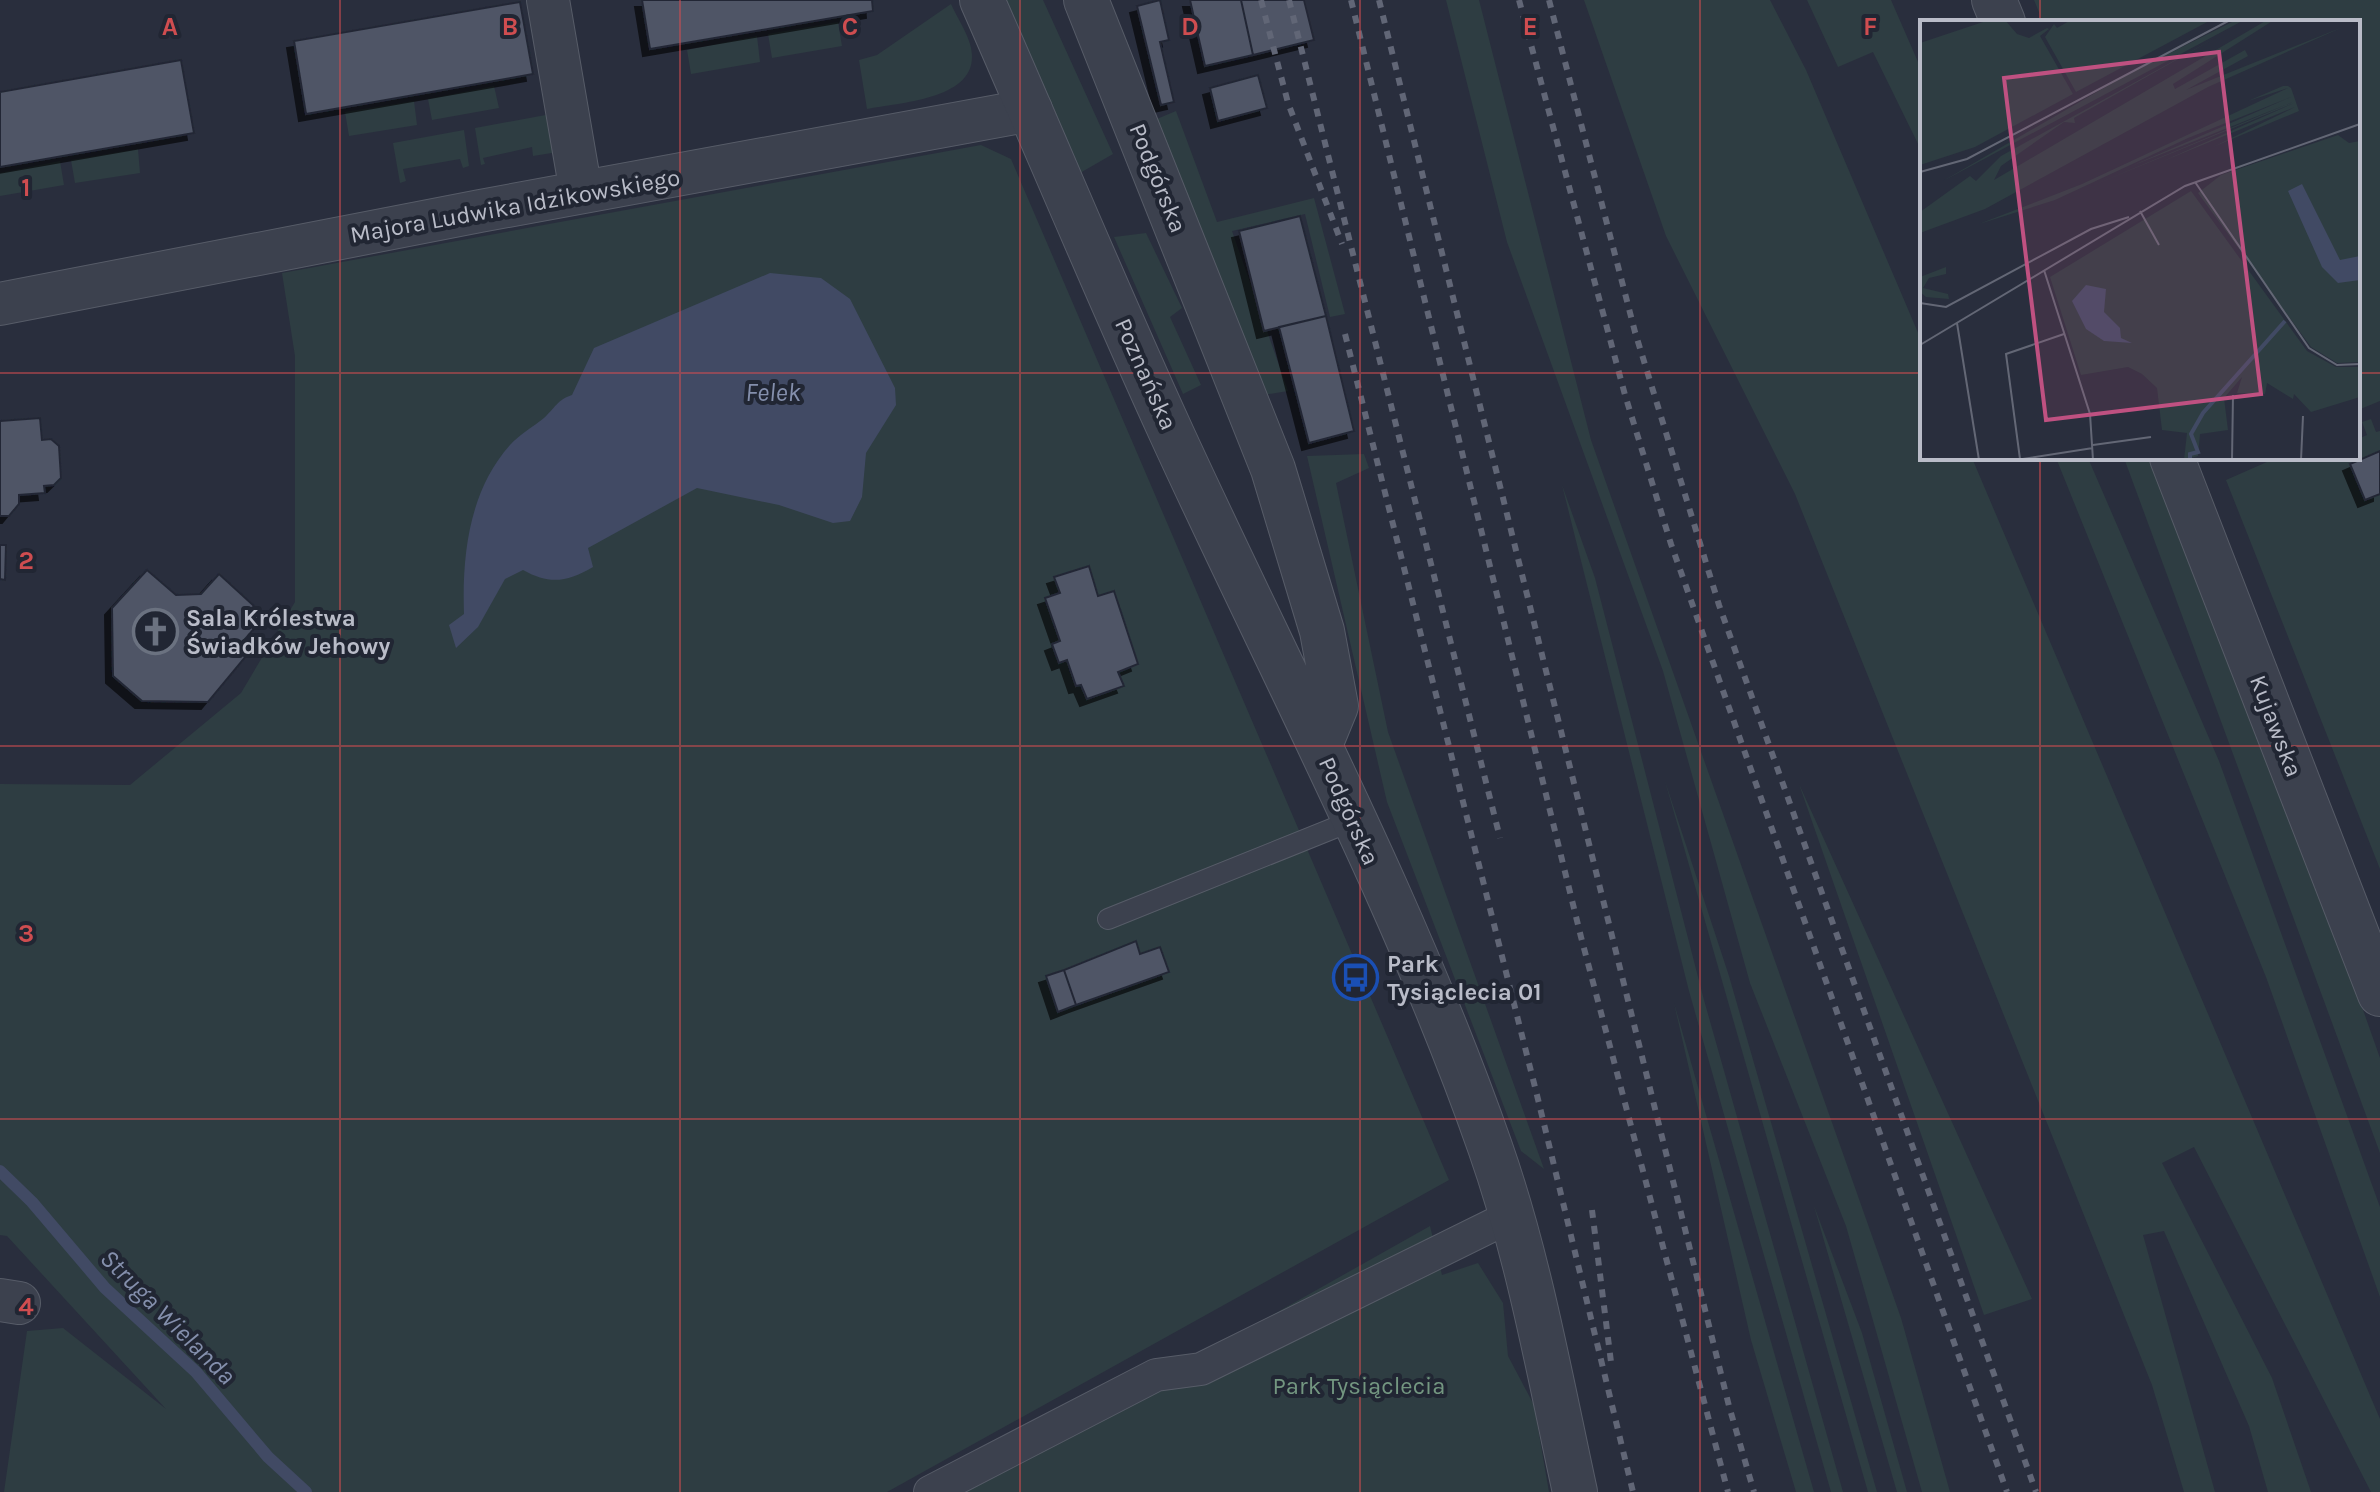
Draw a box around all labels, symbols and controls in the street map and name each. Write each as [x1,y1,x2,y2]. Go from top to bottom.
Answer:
text: A [162,11,178,42]
text: B [502,11,518,42]
text: C [842,11,858,42]
text: D [1181,11,1199,42]
text: E [1522,11,1538,42]
text: F [1863,11,1877,42]
inset map [1920,20,2360,460]
street label: Podgórska [1123,119,1193,237]
street label: Majora Ludwika Idzikowskiego [348,163,682,249]
text: 1 [21,172,31,203]
street label: Poznańska [1109,314,1183,434]
water label: Felek [745,377,802,408]
text: 2 [18,545,34,576]
place label: Sala Królestwa Świadków Jehowy [186,604,390,660]
church icon: Sala Królestwa Świadków Jehowy [131,608,179,656]
street label: Kujawska [2244,671,2308,781]
street label: Podgórska [1313,753,1385,869]
text: 3 [18,918,34,949]
place label: Park Tysiąclecia 01 [1387,950,1542,1006]
bus stop icon: Park Tysiąclecia 01 [1332,954,1380,1002]
water label: Struga Wielanda [94,1243,242,1391]
text: 4 [18,1291,34,1322]
park label: Park Tysiąclecia [1273,1372,1445,1400]

